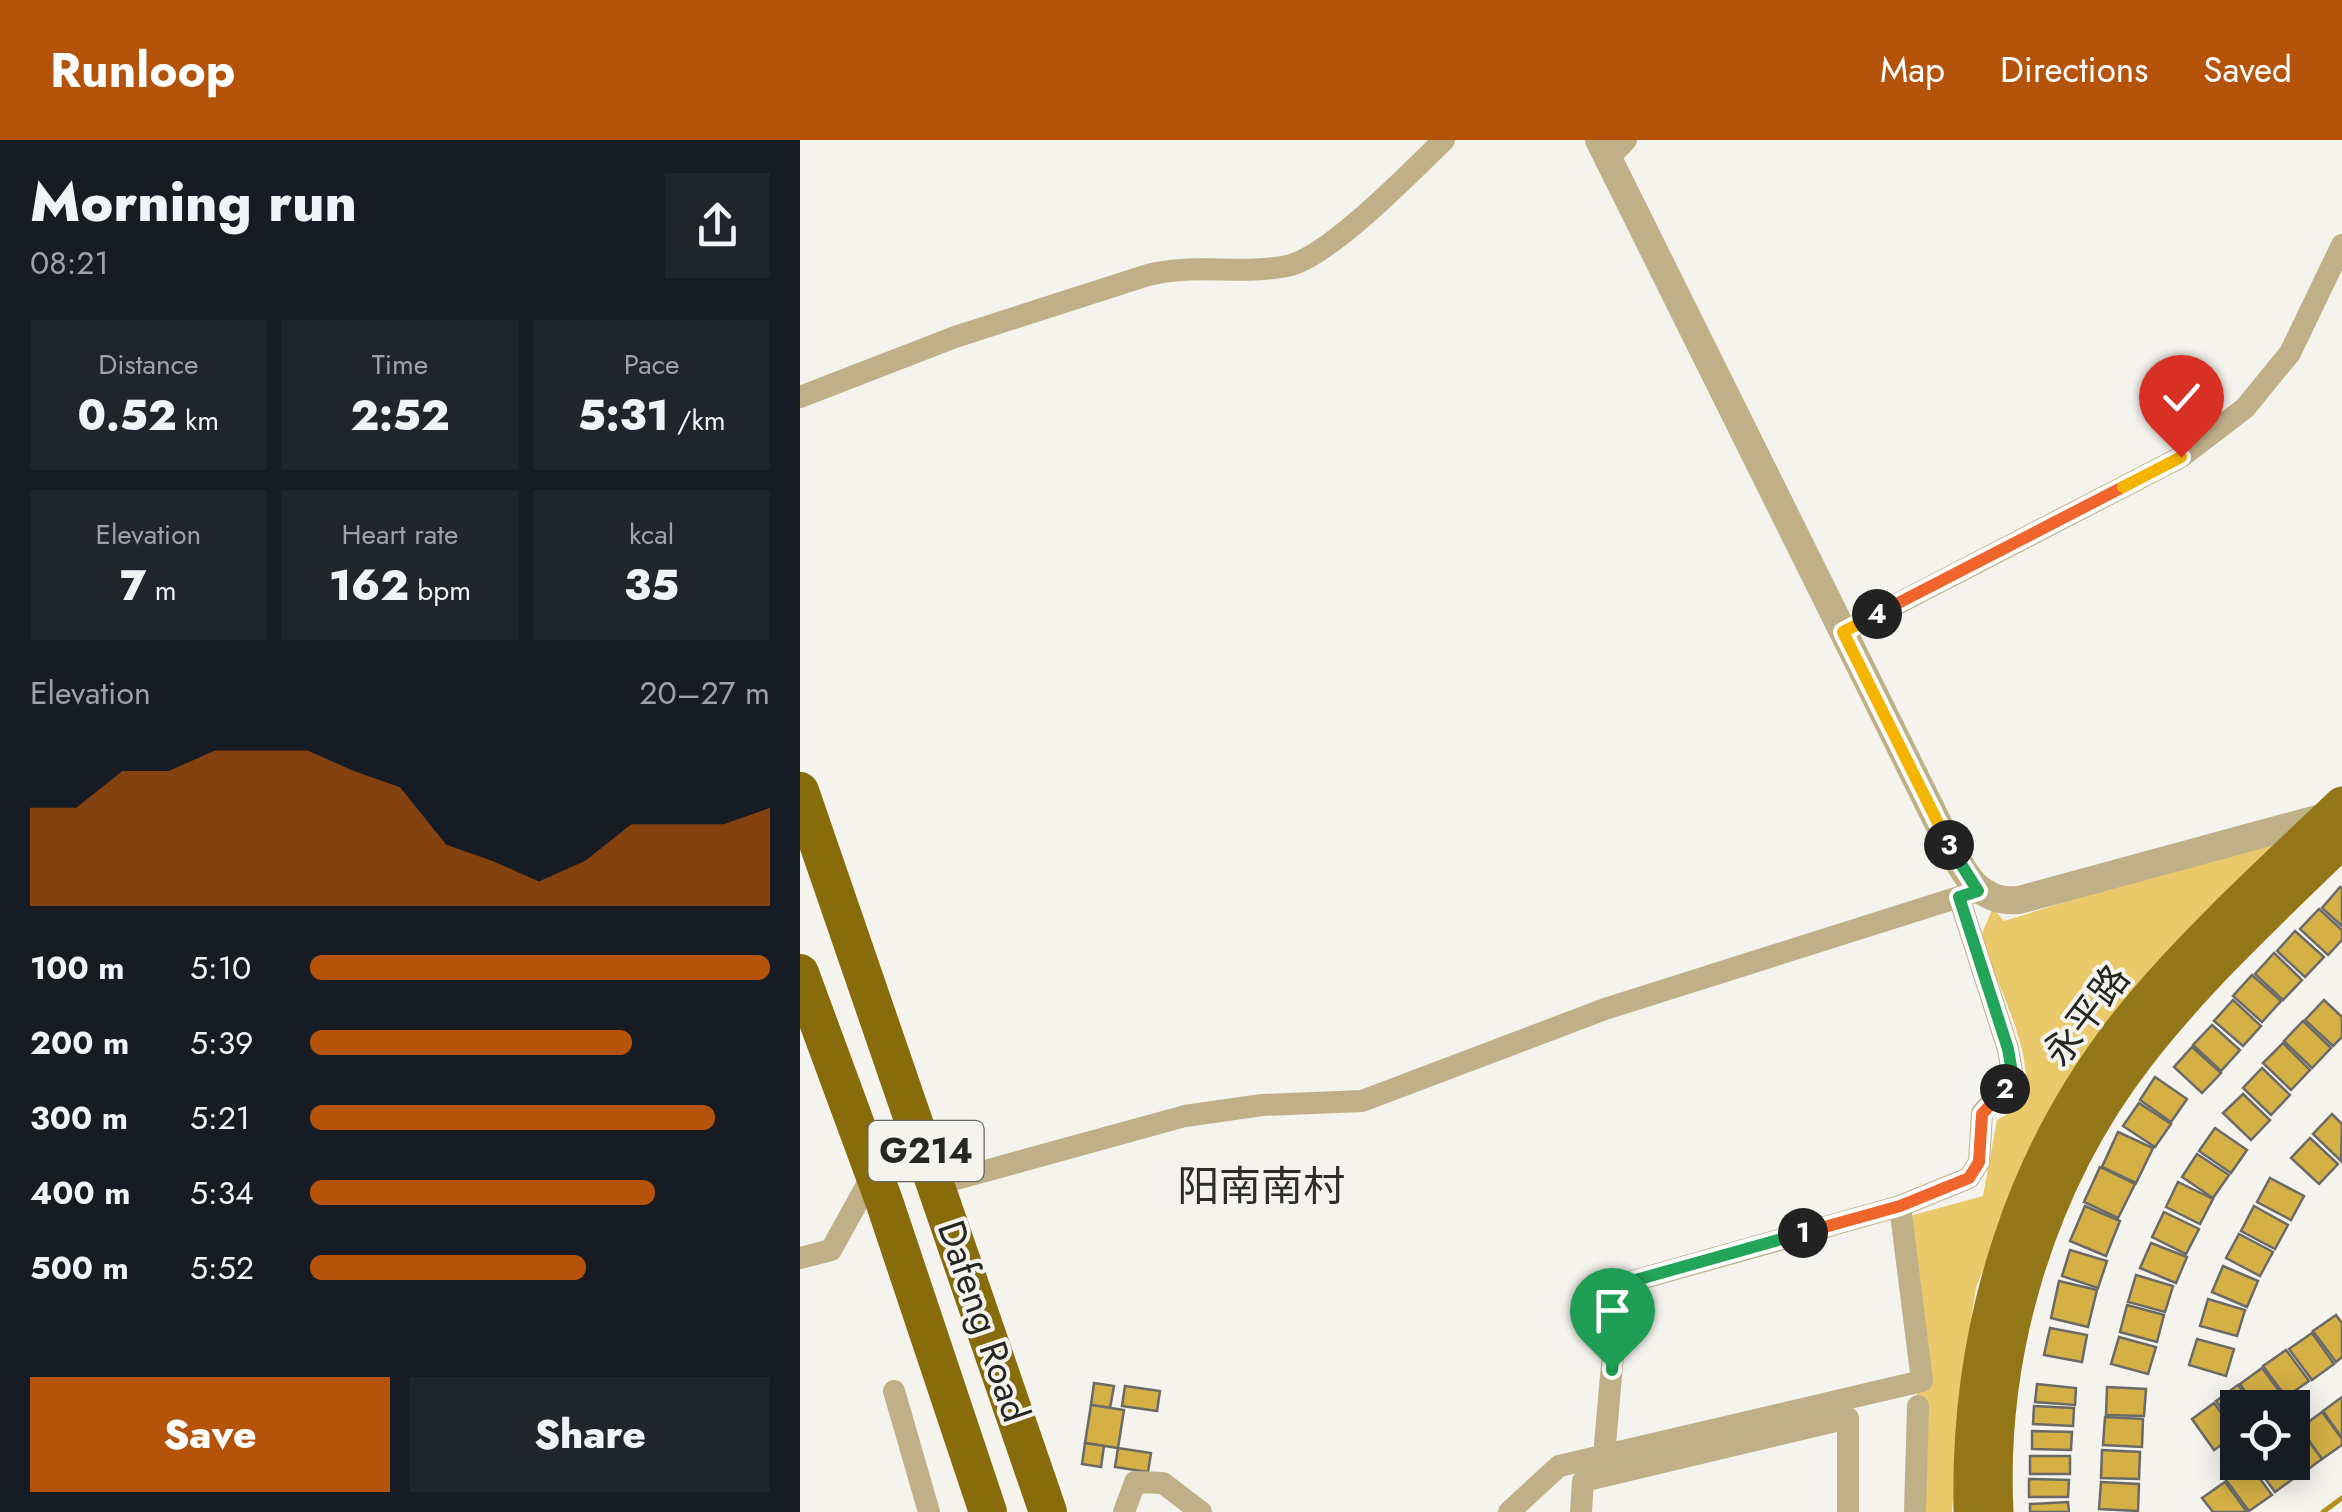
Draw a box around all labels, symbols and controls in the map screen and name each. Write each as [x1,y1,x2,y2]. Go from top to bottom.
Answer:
text: Runloop [50,36,235,105]
text: Map [1880,45,1945,95]
text: Directions [2000,45,2148,95]
text: Saved [2203,45,2292,95]
text: Morning run [30,162,357,242]
button: share [665,173,770,278]
text: 08:21 [30,240,109,286]
text: Distance [98,344,198,385]
text: Time [372,344,428,385]
text: Pace [624,344,680,385]
pin [2139,355,2224,458]
icon: check [2154,370,2209,425]
text: 0.52 [77,385,177,446]
text: 2:52 [350,385,450,446]
text: 5:31 [578,385,669,446]
text: km [177,400,219,441]
text: /km [669,400,726,441]
text: Elevation [96,514,201,555]
text: Heart rate [342,514,458,555]
text: kcal [629,514,674,555]
text: 7 [120,555,146,616]
text: 162 [329,555,409,616]
text: 35 [624,555,679,616]
text: m [146,570,177,611]
text: bpm [409,570,471,611]
pin: 4 [1852,589,1902,639]
text: 4 [1867,593,1887,634]
text: Elevation [30,670,151,716]
text: 20–27 m [639,670,770,716]
pin: 3 [1924,820,1974,870]
text: 3 [1940,824,1958,865]
text: 100 m [30,945,125,991]
text: 5:10 [190,945,251,991]
street label: 永平路 [2030,953,2142,1077]
text: 200 m [30,1020,129,1066]
text: 5:39 [190,1020,254,1066]
pin: 2 [1980,1064,2030,1114]
text: 2 [1996,1068,2014,1109]
text: 300 m [30,1095,128,1141]
text: 5:21 [190,1095,250,1141]
road number: G214 [868,1121,984,1181]
district label: 阳南南村 [1177,1156,1345,1217]
text: 400 m [30,1170,131,1216]
text: 5:34 [190,1170,254,1216]
pin: 1 [1778,1208,1828,1258]
text: 1 [1796,1212,1810,1253]
street label: Dafeng Road [924,1213,1044,1429]
text: 500 m [30,1245,129,1291]
text: 5:52 [190,1245,254,1291]
pin [1570,1268,1655,1371]
icon: arrive [1585,1283,1640,1338]
button: Save [30,1377,390,1492]
button: Share [410,1377,770,1492]
map controls [2220,1390,2310,1480]
button: locate [2220,1390,2310,1480]

